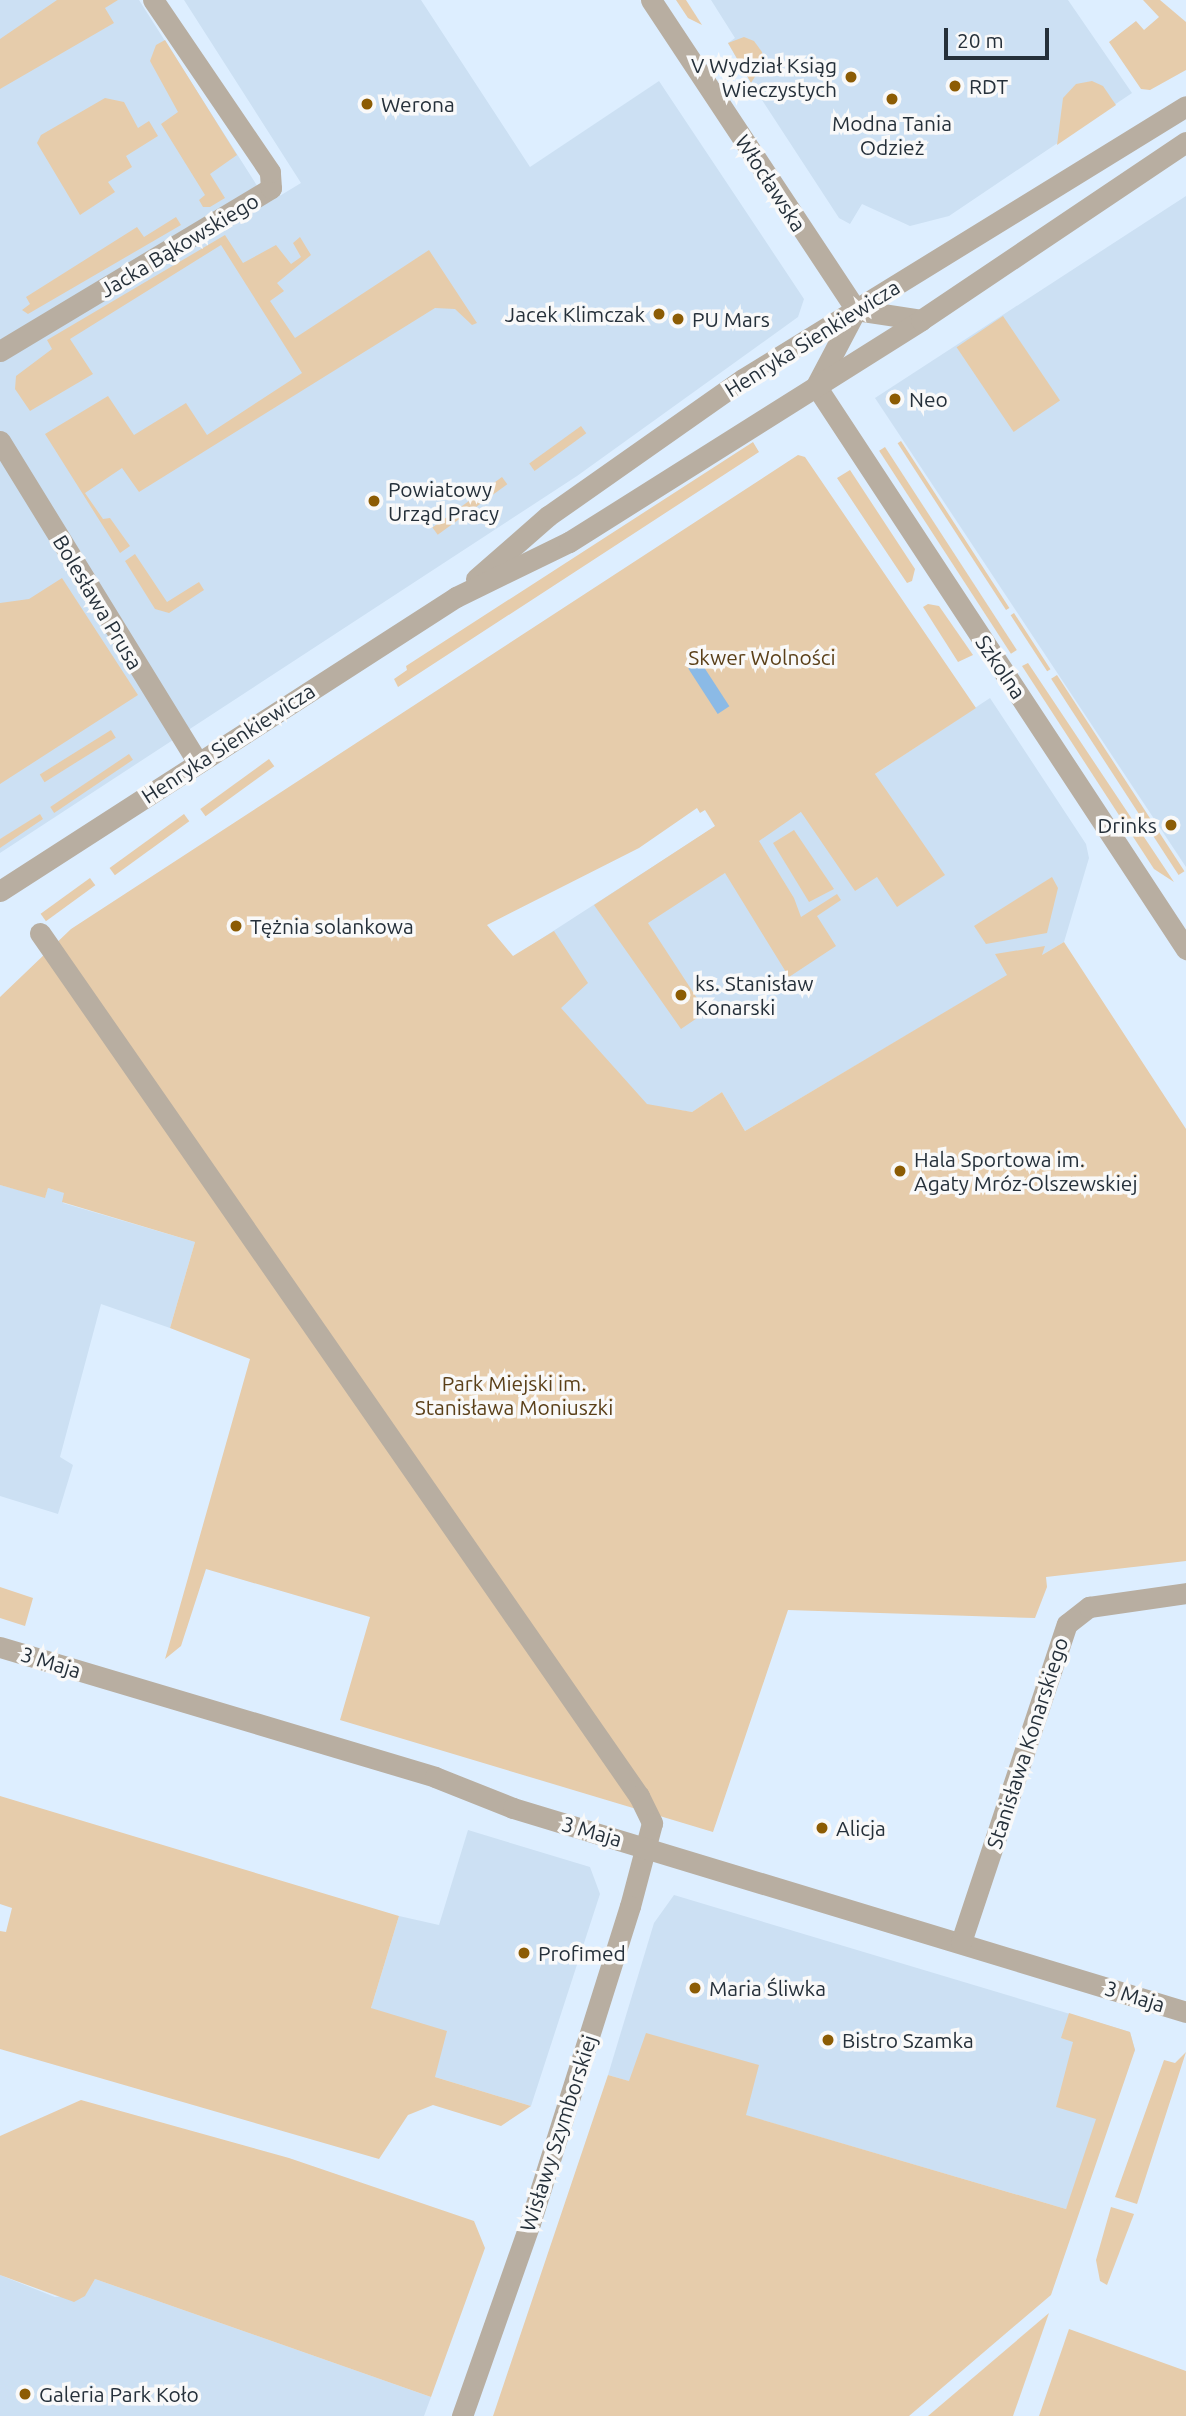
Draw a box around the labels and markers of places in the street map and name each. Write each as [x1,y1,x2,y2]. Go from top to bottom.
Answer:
place label: V Wydział Ksiąg Wieczystych [691,52,837,102]
marker: V Wydział Ksiąg Wieczystych [843,69,859,85]
place label: RDT [969,73,1008,99]
marker: RDT [947,78,963,94]
place label: Werona [381,91,455,117]
marker: Modna Tania Odzież [884,91,900,107]
marker: Werona [359,96,375,112]
place label: Modna Tania Odzież [832,110,952,160]
place label: Jacek Klimczak [505,301,645,327]
marker: Jacek Klimczak [651,306,667,322]
place label: PU Mars [692,306,770,332]
marker: PU Mars [670,311,686,327]
place label: Neo [909,386,948,412]
marker: Neo [887,391,903,407]
place label: Powiatowy Urząd Pracy [388,476,499,526]
marker: Powiatowy Urząd Pracy [366,493,382,509]
place label: Drinks [1097,812,1157,838]
marker: Drinks [1163,817,1179,833]
place label: Tężnia solankowa [250,913,414,939]
marker: Tężnia solankowa [228,918,244,934]
place label: ks. Stanisław Konarski [695,970,814,1020]
marker: ks. Stanisław Konarski [673,987,689,1003]
place label: Hala Sportowa im. Agaty Mróz-Olszewskiej [914,1146,1138,1196]
marker: Hala Sportowa im. Agaty Mróz-Olszewskiej [892,1163,908,1179]
place label: Alicja [836,1815,886,1841]
marker: Alicja [814,1820,830,1836]
place label: Profimed [538,1940,626,1966]
marker: Profimed [516,1945,532,1961]
place label: Maria Śliwka [709,1975,826,2001]
marker: Maria Śliwka [687,1980,703,1996]
place label: Bistro Szamka [842,2027,974,2053]
marker: Bistro Szamka [820,2032,836,2048]
place label: Galeria Park Koło [39,2381,199,2407]
marker: Galeria Park Koło [17,2386,33,2402]

